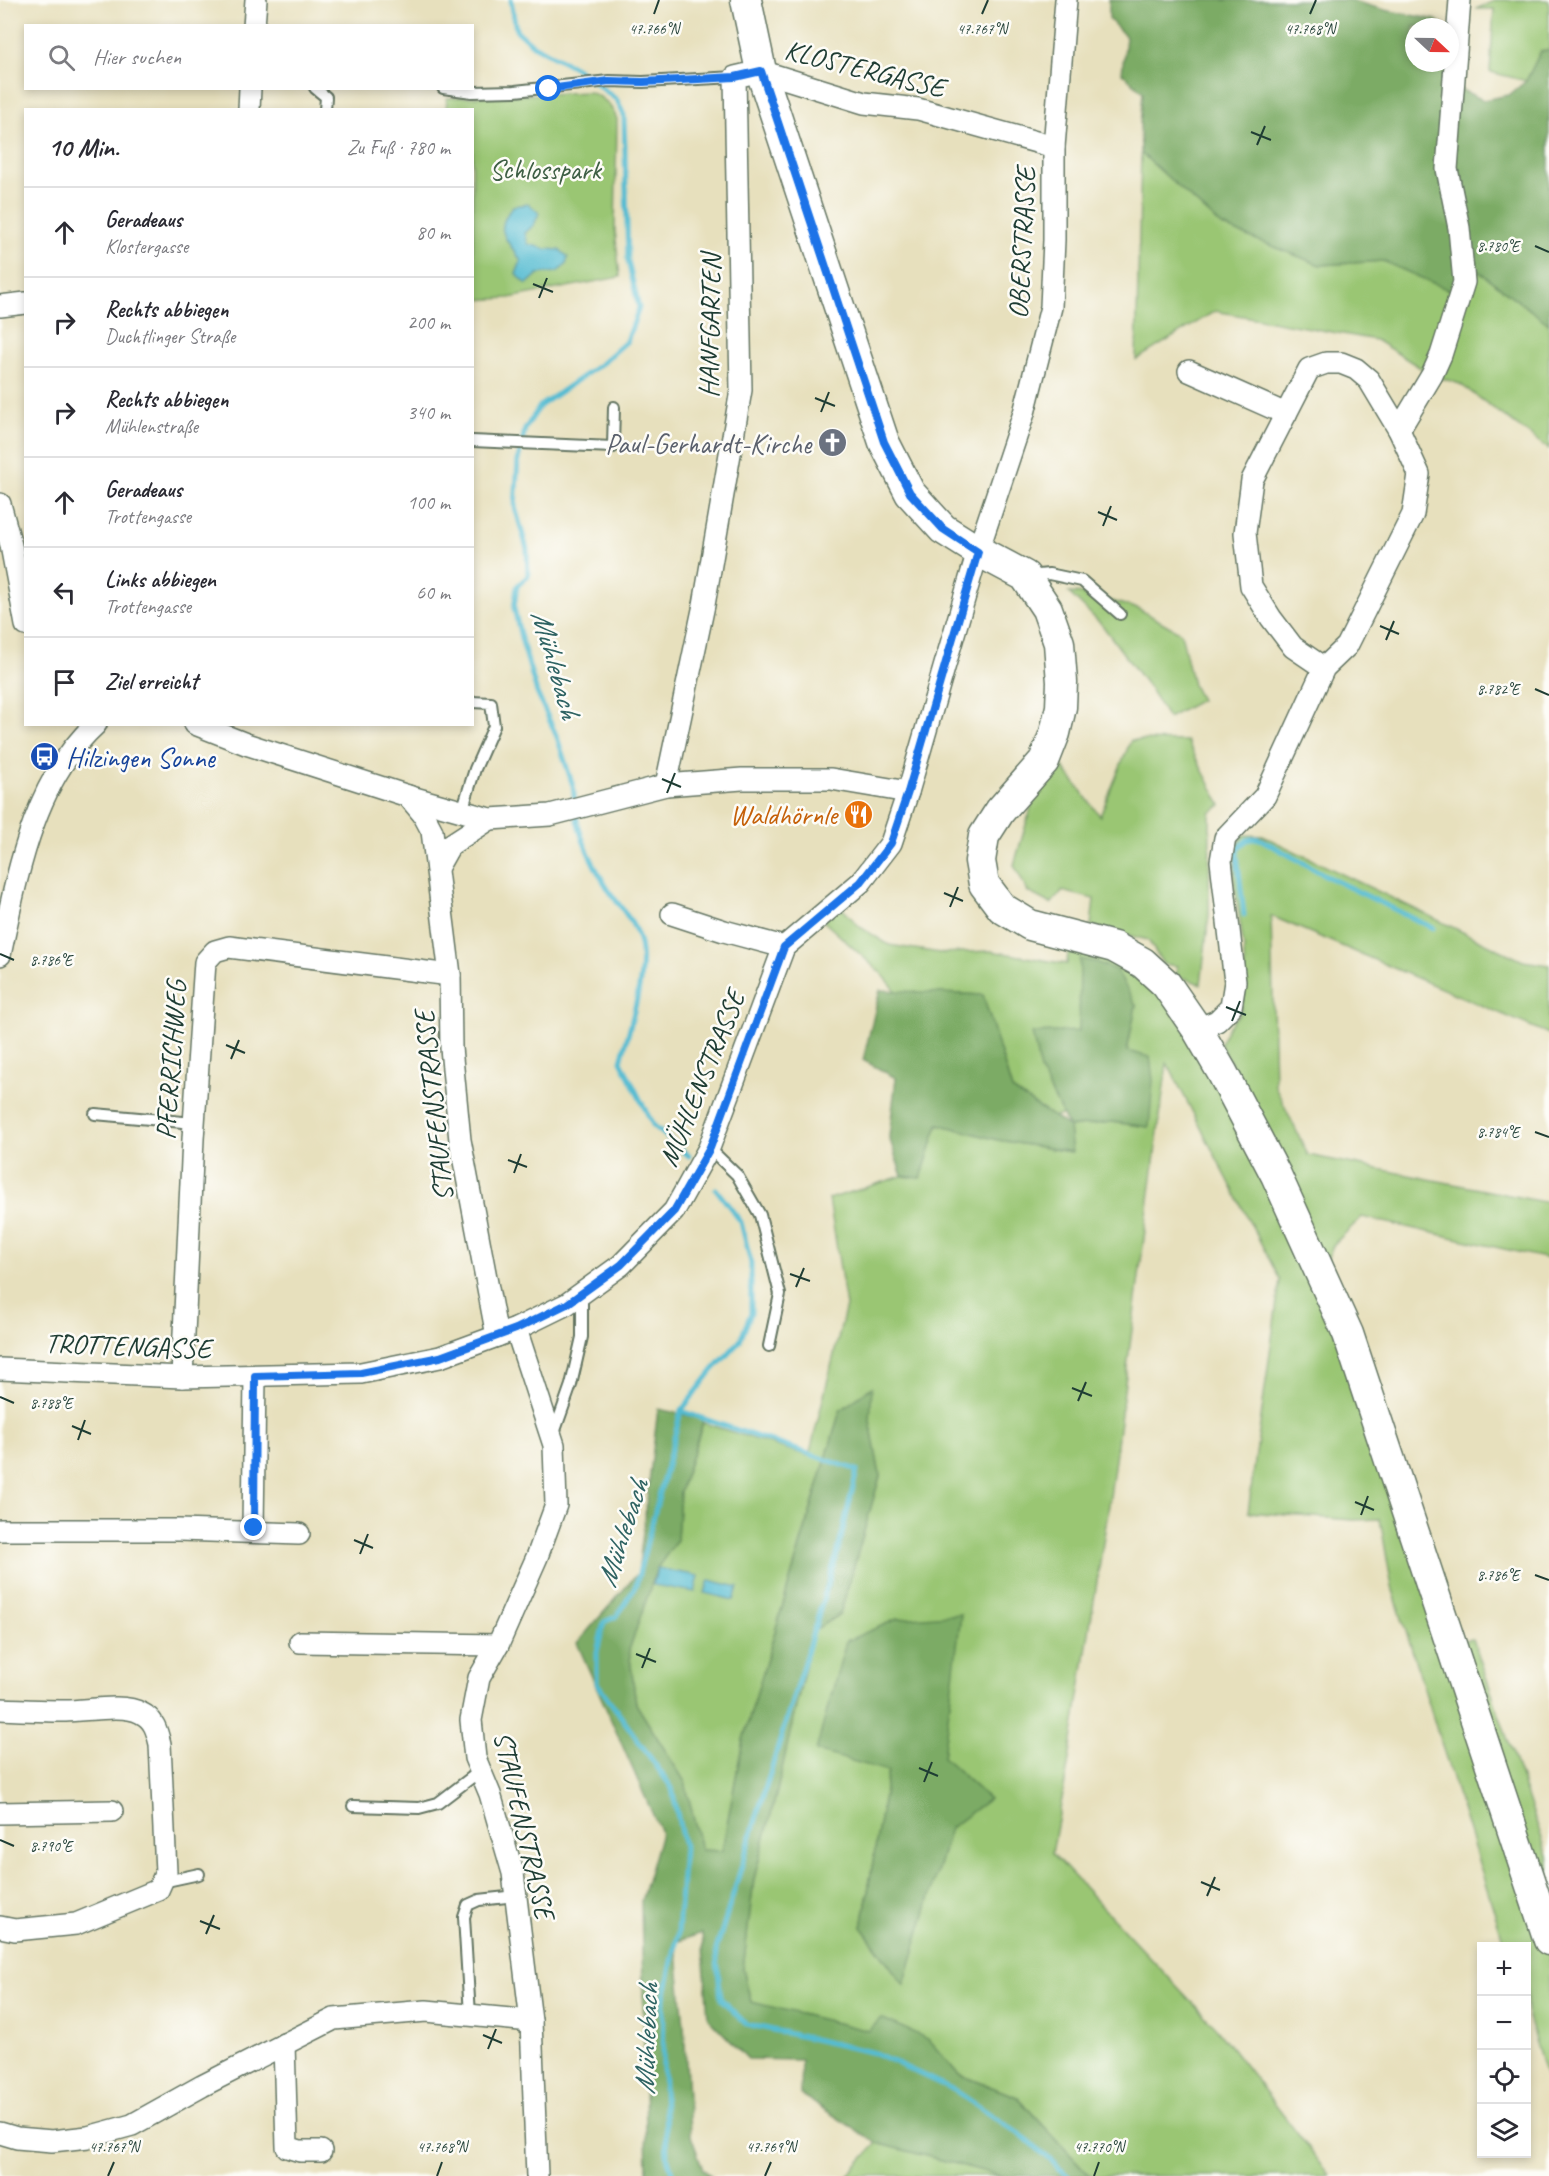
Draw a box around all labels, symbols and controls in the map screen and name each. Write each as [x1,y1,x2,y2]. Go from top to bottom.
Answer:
north arrow [1405,18,1459,72]
text: 47.766°N [629,20,682,39]
text: 47.767°N [957,20,1010,39]
text: 47.768°N [1285,20,1338,39]
search box [24,24,474,90]
street label: KLOSTERGASSE [781,32,951,106]
icon: search [45,41,78,74]
text: Hier suchen [93,43,181,71]
route start [535,75,561,101]
text: 10 Min. [48,131,119,164]
text: Zu Fuß · 780 m [347,135,450,160]
park label: Schlosspark [489,152,603,187]
street label: OBERSTRASSE [1000,163,1043,320]
text: Geradeaus [105,206,182,234]
icon: ahead [48,216,81,249]
text: 80 m [416,220,450,245]
text: Klostergasse [105,234,188,259]
text: 8.780°E [1477,237,1521,256]
street label: HANFGARTEN [691,250,728,398]
text: Rechts abbiegen [105,296,228,324]
icon: right [48,306,81,339]
text: 200 m [407,310,450,335]
text: Duchtlinger Straße [105,324,235,349]
text: Rechts abbiegen [105,386,228,414]
icon: right [48,396,81,429]
text: 340 m [407,400,450,425]
text: Mühlenstraße [105,414,198,439]
place label: Paul-Gerhardt-Kirche [605,426,813,461]
church icon: Paul-Gerhardt-Kirche [816,427,848,459]
text: Geradeaus [105,476,182,504]
icon: ahead [48,486,81,519]
text: 100 m [407,490,450,515]
text: Trottengasse [105,504,191,529]
text: Links abbiegen [105,566,216,594]
icon: left [48,576,81,609]
text: 60 m [416,580,450,605]
text: Trottengasse [105,594,191,619]
water label: Mühlebach [522,606,590,725]
icon: arrive [48,666,81,699]
text: Ziel erreicht [105,668,198,696]
text: 8.782°E [1477,680,1521,699]
place label: Hilzingen Sonne [66,740,216,775]
bus stop icon: Hilzingen Sonne [29,741,61,773]
place label: Waldhörnle [730,797,839,832]
restaurant icon: Waldhörnle [842,798,874,830]
text: 8.786°E [30,951,74,970]
street label: PFERRICHWEG [147,976,194,1141]
street label: MÜHLENSTRASSE [650,982,754,1171]
street label: STAUFENSTRASSE [406,1005,461,1203]
text: 8.784°E [1477,1123,1521,1142]
street label: TROTTENGASSE [44,1325,215,1366]
text: 8.788°E [30,1394,74,1413]
water label: Mühlebach [587,1472,658,1592]
route end [240,1514,266,1540]
text: 8.786°E [1477,1566,1521,1585]
street label: STAUFENSTRASSE [486,1728,564,1926]
text: 8.790°E [30,1837,74,1856]
map controls [1477,1942,1531,2158]
button: + [1477,1942,1531,1996]
water label: Mühlebach [625,1981,667,2095]
button: − [1477,1996,1531,2050]
button: locate [1477,2050,1531,2104]
button: layers [1477,2104,1531,2158]
text: 47.767°N [89,2138,142,2157]
text: 47.768°N [417,2138,470,2157]
text: 47.769°N [746,2138,799,2157]
text: 47.770°N [1074,2138,1127,2157]

